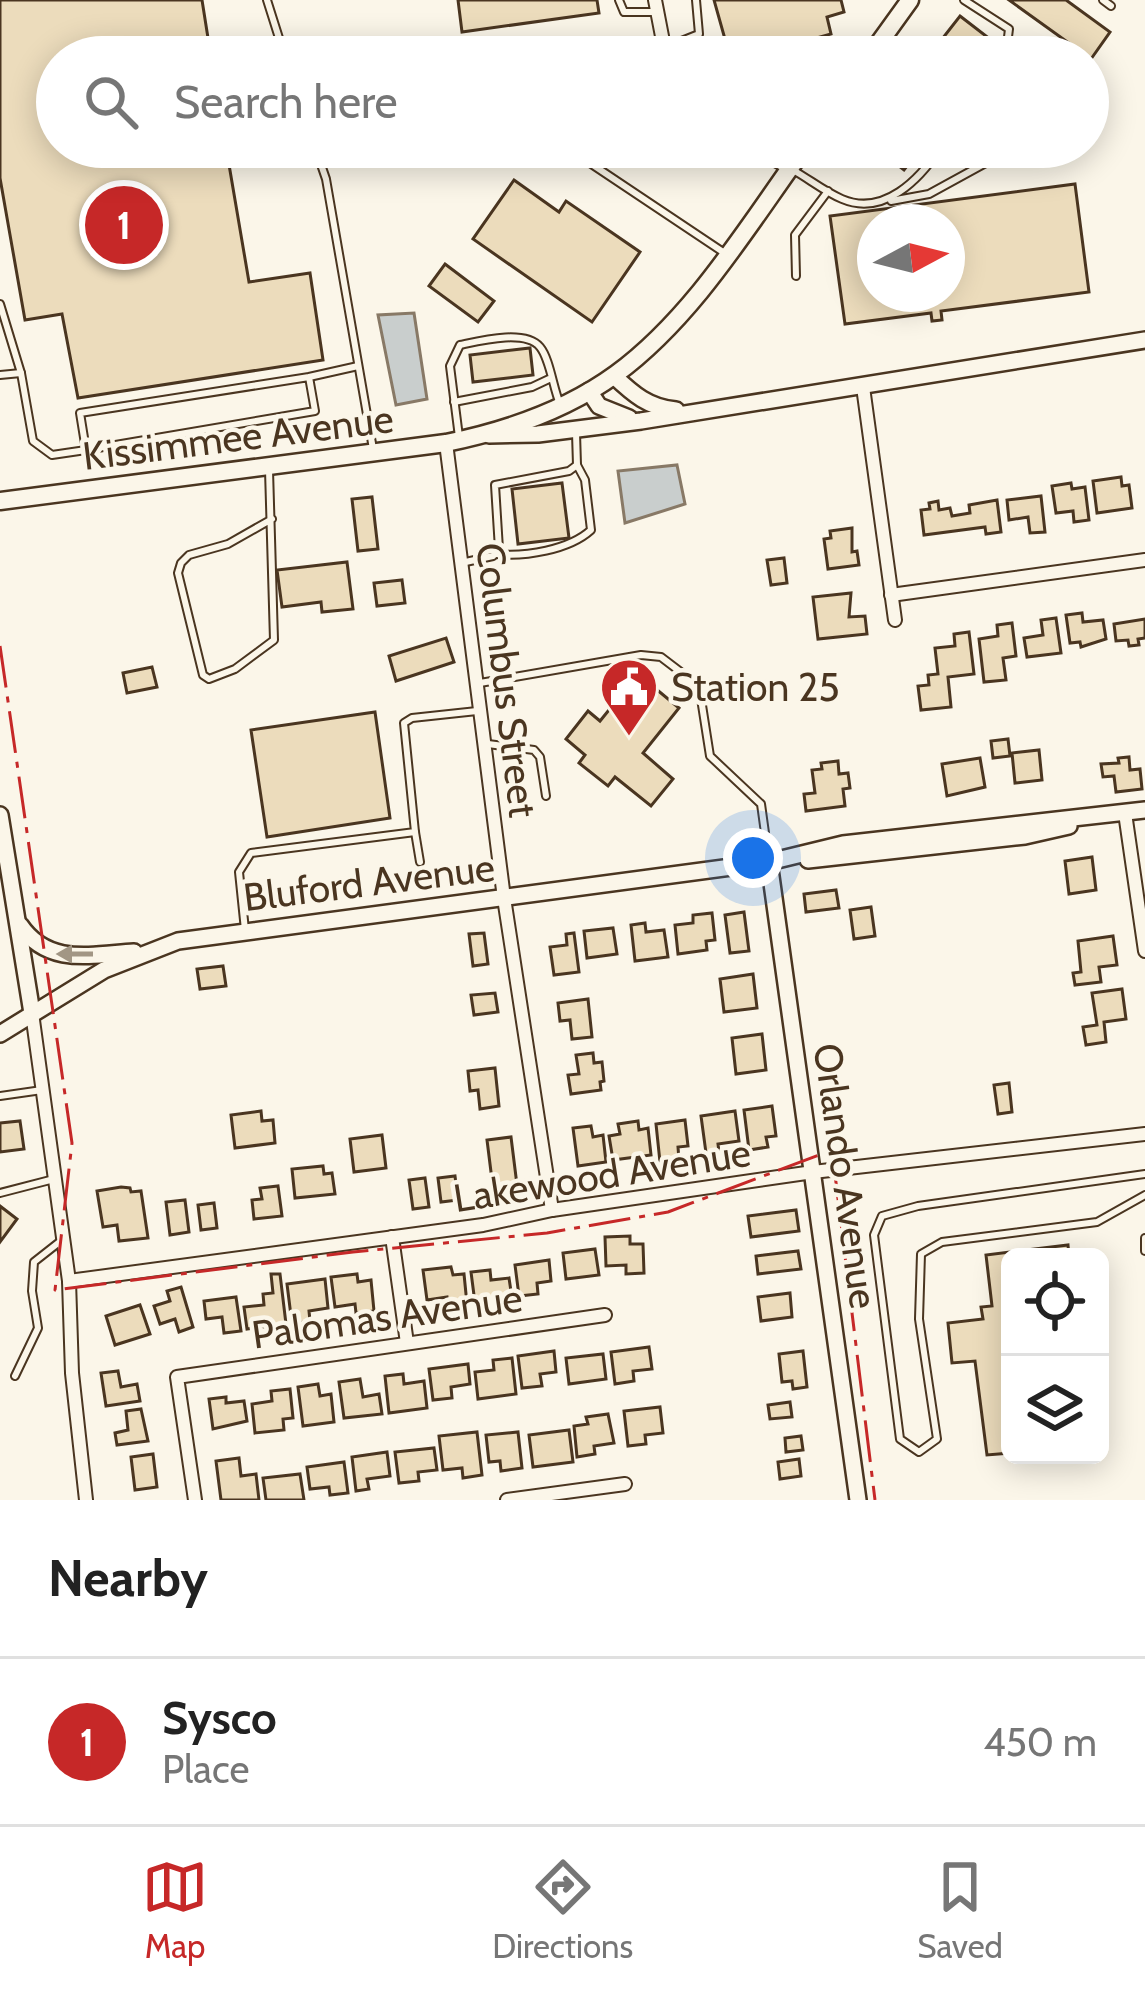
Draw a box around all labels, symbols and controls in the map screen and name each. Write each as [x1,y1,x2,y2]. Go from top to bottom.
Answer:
search box [36,36,1109,168]
icon: search [78,69,144,135]
text: Search here [174,75,398,129]
pin: 1 [85,180,163,270]
north arrow [857,204,965,312]
street label: Kissimmee Avenue [80,394,396,480]
street label: Columbus Street [466,540,548,820]
public building icon: Station 25 [598,656,660,738]
place label: Station 25 [671,663,840,711]
your location [723,828,783,888]
street label: Bluford Avenue [241,843,497,921]
one-way arrow [55,945,93,964]
street label: Orlando Avenue [804,1040,888,1312]
street label: Lakewood Avenue [450,1128,754,1222]
map controls [1001,1248,1109,1464]
button: locate [1001,1248,1109,1356]
street label: Palomas Avenue [249,1273,525,1359]
button: layers [1001,1356,1109,1464]
text: Nearby [48,1547,208,1609]
text: Sysco [162,1691,277,1745]
text: 1 [80,1718,94,1766]
text: 450 m [983,1718,1097,1766]
text: Place [162,1745,249,1793]
tab: Map [142,1854,208,1966]
tab: Directions [492,1854,633,1966]
tab: Saved [917,1854,1003,1966]

